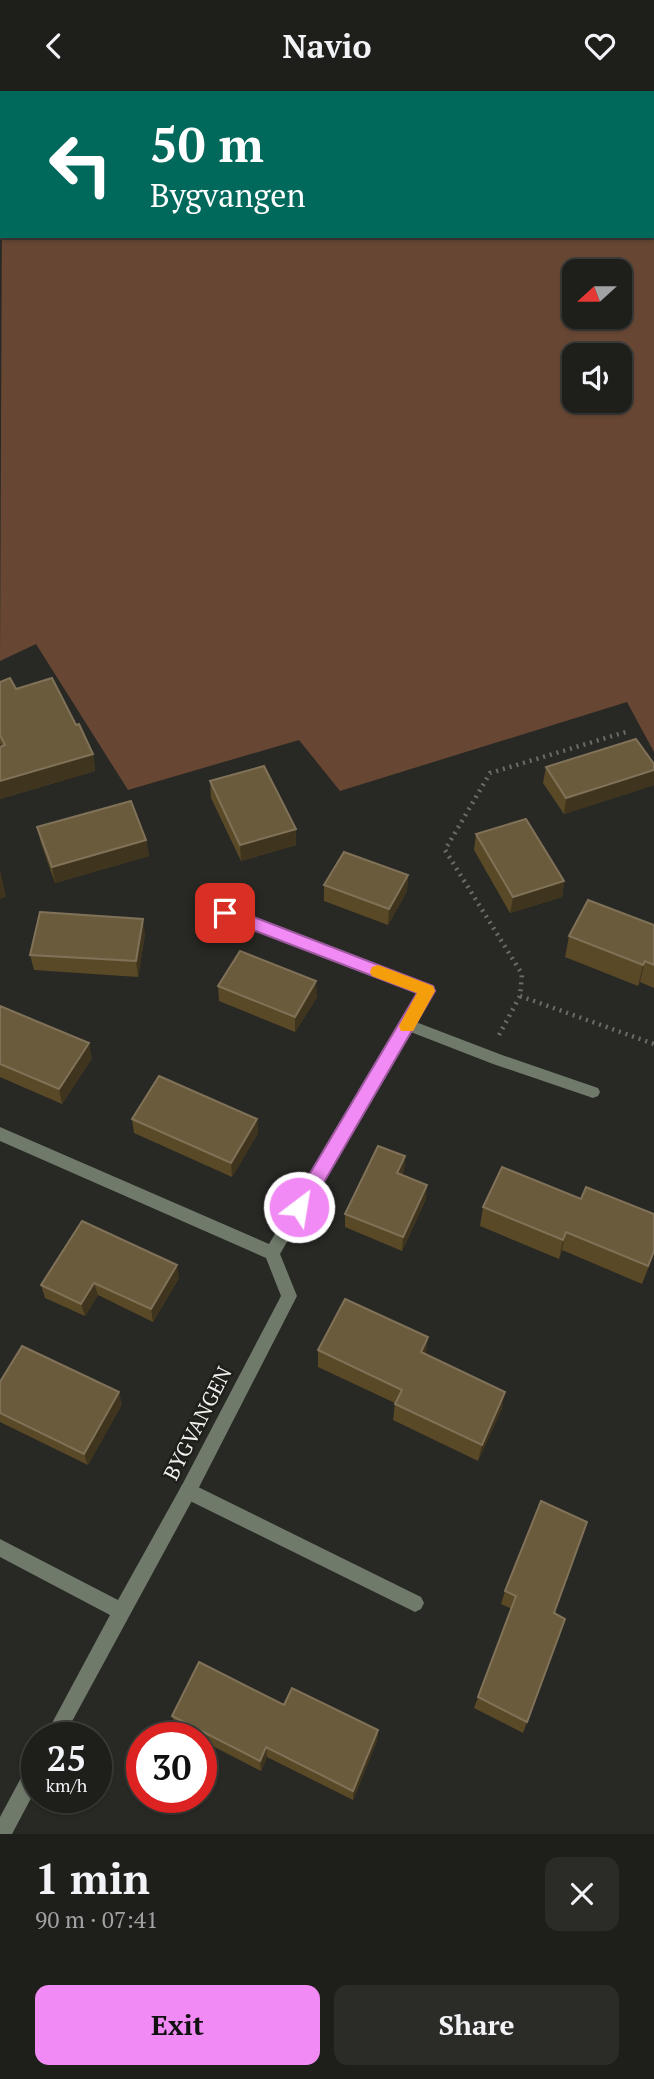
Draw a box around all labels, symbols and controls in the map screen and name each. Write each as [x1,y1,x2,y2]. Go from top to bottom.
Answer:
text: Navio [283,25,371,67]
icon: back [35,27,73,65]
icon: heart [581,27,619,65]
text: 50 m [150,111,264,176]
icon: left [35,119,126,210]
text: Bygvangen [150,174,305,216]
north arrow [562,259,632,329]
map controls [562,259,632,413]
button: sound [562,343,632,413]
pin [195,883,255,943]
icon: arrive [206,894,244,932]
position arrow [262,1170,336,1244]
street label: BYGVANGEN [156,1361,238,1485]
speed limit sign: 30 [126,1722,217,1813]
text: 25 [47,1735,86,1781]
text: km/h [46,1773,87,1797]
text: 1 min [35,1850,150,1906]
button: close [545,1857,619,1931]
text: 90 m · 07:41 [35,1904,158,1935]
button: Exit [35,1985,320,2065]
button: Share [334,1985,619,2065]

